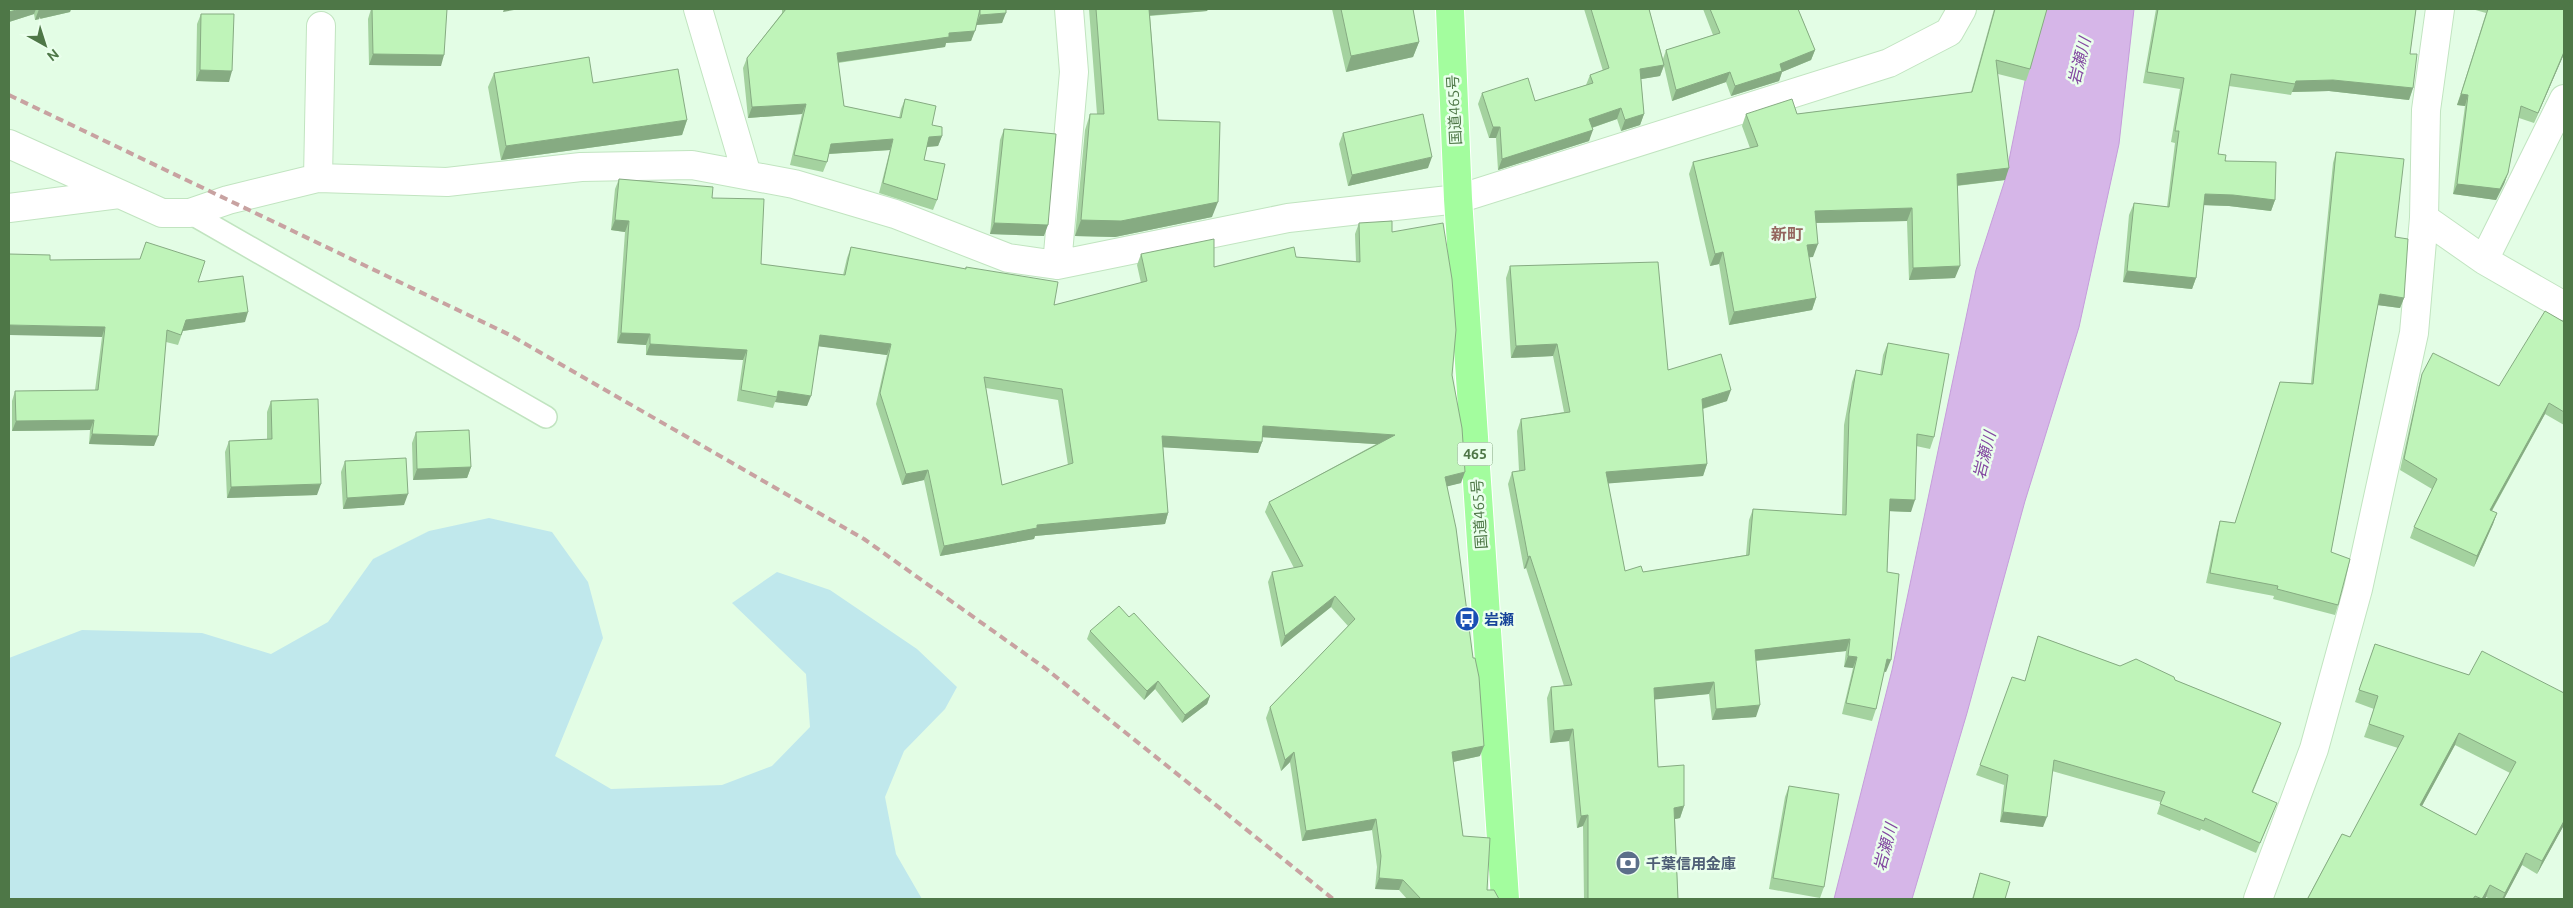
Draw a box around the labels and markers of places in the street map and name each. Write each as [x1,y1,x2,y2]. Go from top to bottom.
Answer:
bus stop icon: 岩瀬 [1454,606,1480,632]
place label: 岩瀬 [1484,611,1514,628]
bank icon: 千葉信用金庫 [1615,850,1641,876]
place label: 千葉信用金庫 [1646,855,1736,872]

